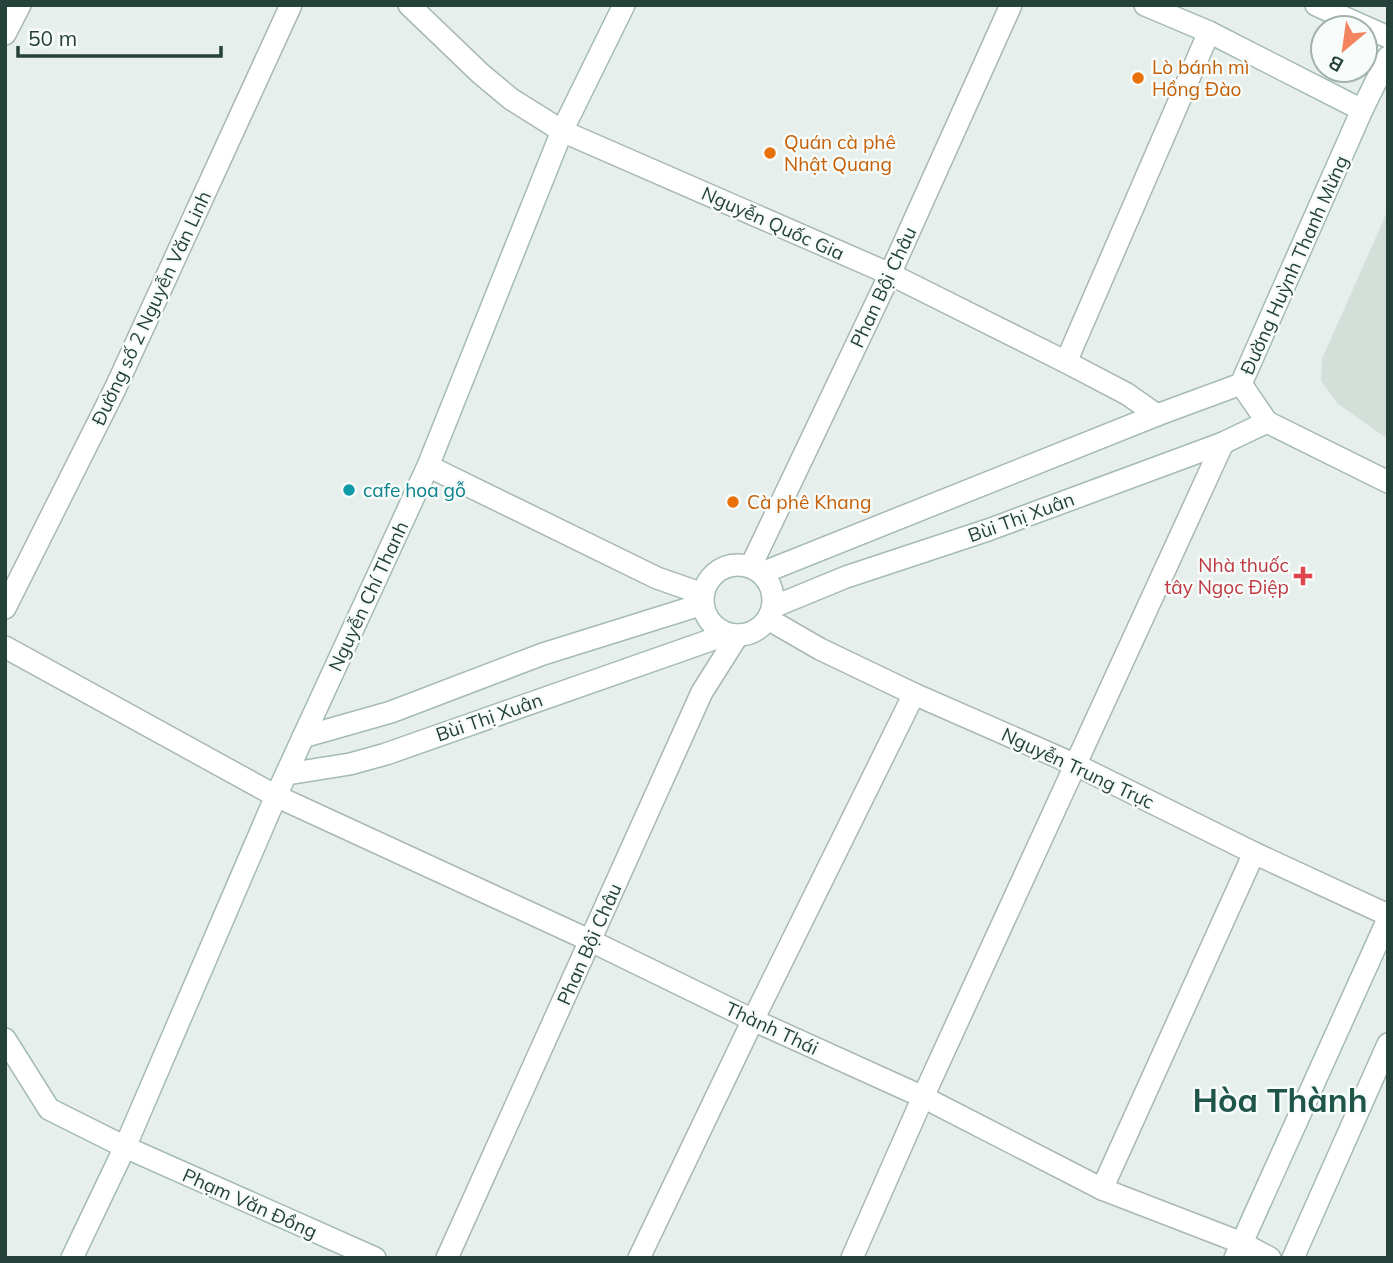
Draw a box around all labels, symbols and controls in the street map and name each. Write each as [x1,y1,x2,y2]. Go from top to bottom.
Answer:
scale bar [18,14,220,58]
north arrow [1309,14,1379,84]
text: 50 m [28,25,77,51]
text: B [1324,50,1347,78]
place label: Lò bánh mì Hồng Đào [1152,55,1249,101]
marker: Lò bánh mì Hồng Đào [1130,70,1146,86]
place label: Quán cà phê Nhật Quang [784,130,896,176]
marker: Quán cà phê Nhật Quang [762,145,778,161]
street label: Đường Huỳnh Thanh Mừng [1235,152,1353,378]
street label: Nguyễn Quốc Gia [698,181,848,265]
street label: Đường số 2 Nguyễn Văn Linh [86,187,216,429]
street label: Phan Bội Châu [844,223,922,351]
place label: cafe hoa gỗ [363,478,466,502]
marker: cafe hoa gỗ [341,482,357,498]
street label: Bùi Thị Xuân [965,487,1077,547]
place label: Cà phê Khang [747,490,871,514]
marker: Cà phê Khang [725,494,741,510]
street label: Nguyễn Chí Thanh [323,517,413,675]
place label: Nhà thuốc tây Ngọc Điệp [1165,553,1289,599]
marker: Nhà thuốc tây Ngọc Điệp [1295,568,1311,584]
street label: Bùi Thị Xuân [432,688,546,746]
street label: Nguyễn Trung Trực [998,722,1158,814]
street label: Phan Bội Châu [551,879,627,1009]
street label: Thành Thái [722,996,822,1060]
district label: Hòa Thành [1192,1079,1368,1120]
street label: Phạm Văn Đồng [179,1163,321,1243]

